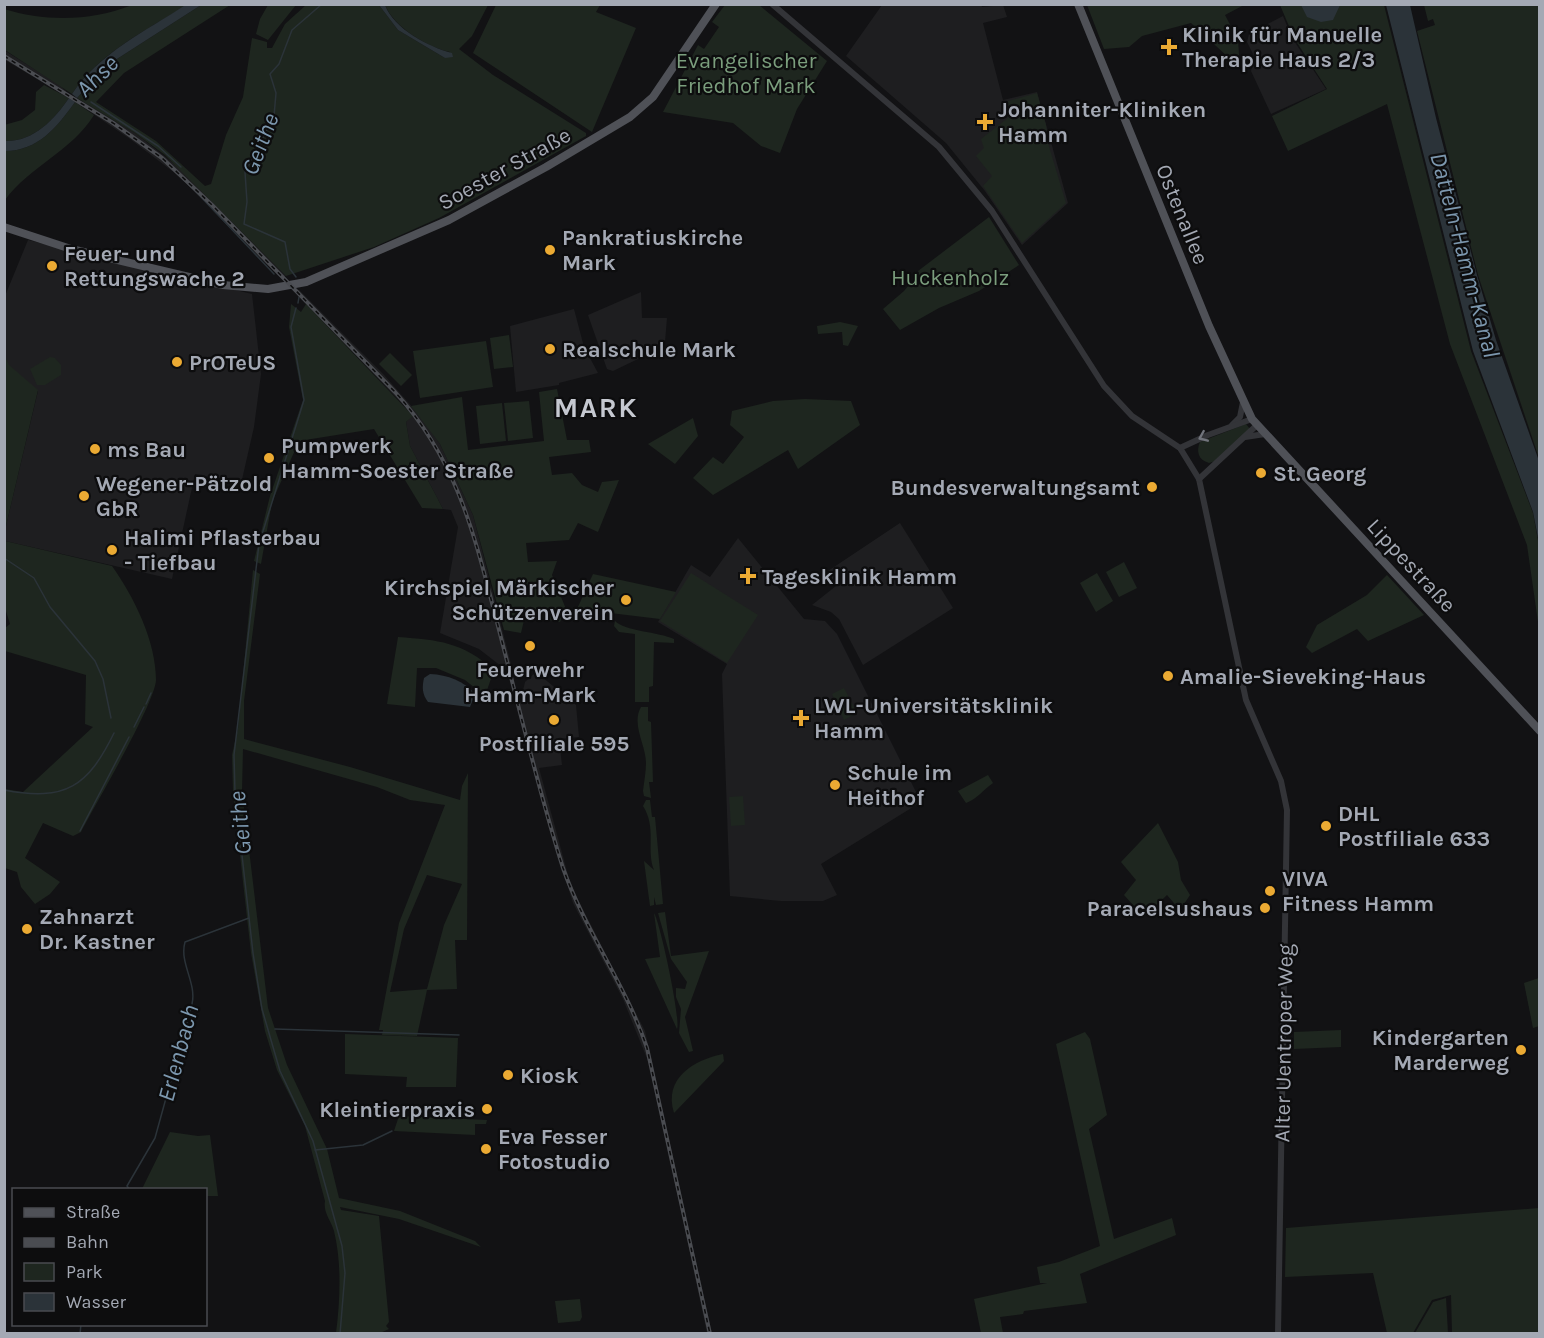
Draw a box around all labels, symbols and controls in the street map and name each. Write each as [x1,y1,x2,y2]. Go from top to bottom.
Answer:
place label: Klinik für Manuelle Therapie Haus 2/3 [1182,22,1382,73]
marker: Klinik für Manuelle Therapie Haus 2/3 [1160,38,1178,56]
park label: Evangelischer Friedhof Mark [676,48,816,99]
water label: Ahse [70,49,124,103]
place label: Johanniter-Kliniken Hamm [998,97,1206,148]
water label: Geithe [236,109,284,179]
marker: Johanniter-Kliniken Hamm [976,113,994,131]
street label: Soester Straße [434,122,575,216]
water label: Datteln-Hamm-Kanal [1424,149,1506,361]
street label: Ostenallee [1150,161,1214,268]
place label: Pankratiuskirche Mark [562,225,743,276]
place label: Feuer- und Rettungswache 2 [64,241,245,292]
marker: Pankratiuskirche Mark [543,243,557,257]
marker: Feuer- und Rettungswache 2 [45,259,59,273]
park label: Huckenholz [891,265,1009,291]
place label: Realschule Mark [562,337,736,363]
marker: Realschule Mark [543,342,557,356]
place label: PrOTeUS [189,350,276,376]
marker: PrOTeUS [170,355,184,369]
district label: MARK [554,391,638,424]
one-way arrow [1199,430,1210,442]
place label: Pumpwerk Hamm-Soester Straße [281,433,514,484]
place label: ms Bau [107,437,186,463]
marker: ms Bau [88,442,102,456]
marker: Pumpwerk Hamm-Soester Straße [262,451,276,465]
place label: St. Georg [1273,461,1366,487]
marker: St. Georg [1254,466,1268,480]
place label: Wegener-Pätzold GbR [96,471,272,522]
place label: Bundesverwaltungsamt [890,475,1140,501]
marker: Bundesverwaltungsamt [1145,480,1159,494]
marker: Wegener-Pätzold GbR [77,489,91,503]
street label: Lippestraße [1361,513,1461,618]
place label: Halimi Pflasterbau - Tiefbau [124,525,321,576]
marker: Halimi Pflasterbau - Tiefbau [105,543,119,557]
place label: Tagesklinik Hamm [762,564,957,590]
marker: Tagesklinik Hamm [739,567,757,585]
place label: Kirchspiel Märkischer Schützenverein [384,575,614,626]
marker: Kirchspiel Märkischer Schützenverein [619,593,633,607]
marker: Feuerwehr Hamm-Mark [523,639,537,653]
place label: Feuerwehr Hamm-Mark [464,657,596,708]
place label: Amalie-Sieveking-Haus [1180,664,1426,690]
marker: Amalie-Sieveking-Haus [1161,669,1175,683]
place label: LWL-Universitätsklinik Hamm [814,693,1053,744]
marker: LWL-Universitätsklinik Hamm [792,709,810,727]
marker: Postfiliale 595 [547,713,561,727]
place label: Postfiliale 595 [479,731,629,757]
place label: Schule im Heithof [847,760,952,811]
marker: Schule im Heithof [828,778,842,792]
water label: Geithe [223,790,257,856]
place label: DHL Postfiliale 633 [1338,801,1490,852]
marker: DHL Postfiliale 633 [1319,819,1333,833]
place label: VIVA Fitness Hamm [1282,866,1434,917]
marker: VIVA Fitness Hamm [1263,884,1277,898]
place label: Paracelsushaus [1087,896,1253,922]
marker: Paracelsushaus [1258,901,1272,915]
place label: Zahnarzt Dr. Kastner [39,904,155,955]
marker: Zahnarzt Dr. Kastner [20,922,34,936]
street label: Alter Uentroper Weg [1269,943,1299,1143]
water label: Erlenbach [152,1001,204,1105]
place label: Kindergarten Marderweg [1372,1025,1509,1076]
marker: Kindergarten Marderweg [1514,1043,1528,1057]
place label: Kiosk [520,1063,579,1089]
marker: Kiosk [501,1068,515,1082]
place label: Kleintierpraxis [319,1097,475,1123]
marker: Kleintierpraxis [480,1102,494,1116]
place label: Eva Fesser Fotostudio [498,1124,610,1175]
marker: Eva Fesser Fotostudio [479,1142,493,1156]
legend [12,1188,207,1326]
text: Straße [66,1201,120,1223]
text: Bahn [66,1231,109,1253]
text: Park [66,1261,103,1283]
text: Wasser [66,1291,127,1313]

